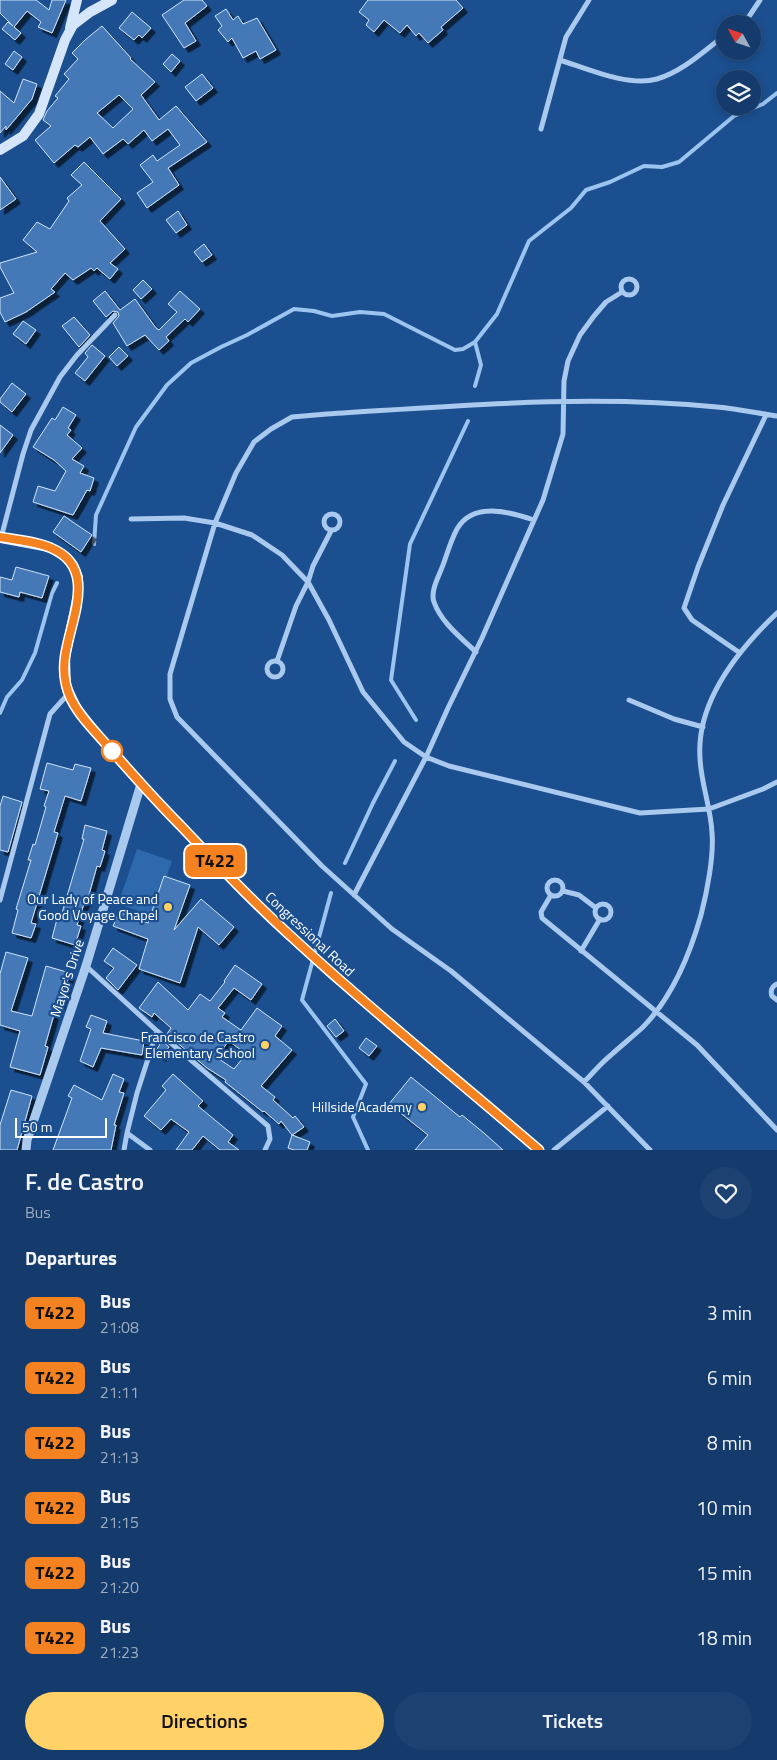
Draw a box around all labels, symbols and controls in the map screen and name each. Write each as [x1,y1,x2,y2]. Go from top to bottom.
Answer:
north arrow [716,15,761,60]
map controls [716,15,761,115]
button: layers [716,70,761,115]
unlabelled marker [101,740,123,762]
line badge: T422 [180,845,250,877]
text: T422 [195,847,235,874]
street label: Congressional Road [261,886,360,981]
place label: Our Lady of Peace and Good Voyage Chapel [27,888,158,925]
marker: Our Lady of Peace and Good Voyage Chapel [162,901,174,913]
street label: Mayor's Drive [44,936,89,1019]
place label: Francisco de Castro Elementary School [141,1026,255,1063]
marker: Francisco de Castro Elementary School [259,1039,271,1051]
place label: Hillside Academy [312,1096,412,1117]
marker: Hillside Academy [416,1101,428,1113]
scale bar [15,1115,108,1138]
text: 50 m [22,1116,52,1137]
text: F. de Castro [25,1163,144,1199]
button: heart [700,1167,752,1219]
text: Bus [25,1200,51,1224]
text: Departures [25,1243,117,1272]
text: Bus [100,1286,131,1315]
text: 3 min [707,1298,752,1327]
text: T422 [35,1299,75,1326]
text: 21:08 [100,1315,139,1339]
text: Bus [100,1351,131,1380]
text: 6 min [707,1363,752,1392]
text: T422 [35,1364,75,1391]
text: 21:11 [100,1380,139,1404]
text: Bus [100,1416,131,1445]
text: 8 min [707,1428,752,1457]
text: T422 [35,1429,75,1456]
text: 21:13 [100,1445,139,1469]
text: Bus [100,1481,131,1510]
text: 10 min [696,1493,752,1522]
text: T422 [35,1494,75,1521]
text: 21:15 [100,1510,139,1534]
text: Bus [100,1546,131,1575]
text: 15 min [696,1558,752,1587]
text: T422 [35,1559,75,1586]
text: 21:20 [100,1575,139,1599]
text: Bus [100,1611,131,1640]
text: 18 min [696,1623,752,1652]
text: T422 [35,1624,75,1651]
text: 21:23 [100,1640,139,1664]
button: Directions [25,1692,384,1750]
button: Tickets [394,1692,752,1750]

